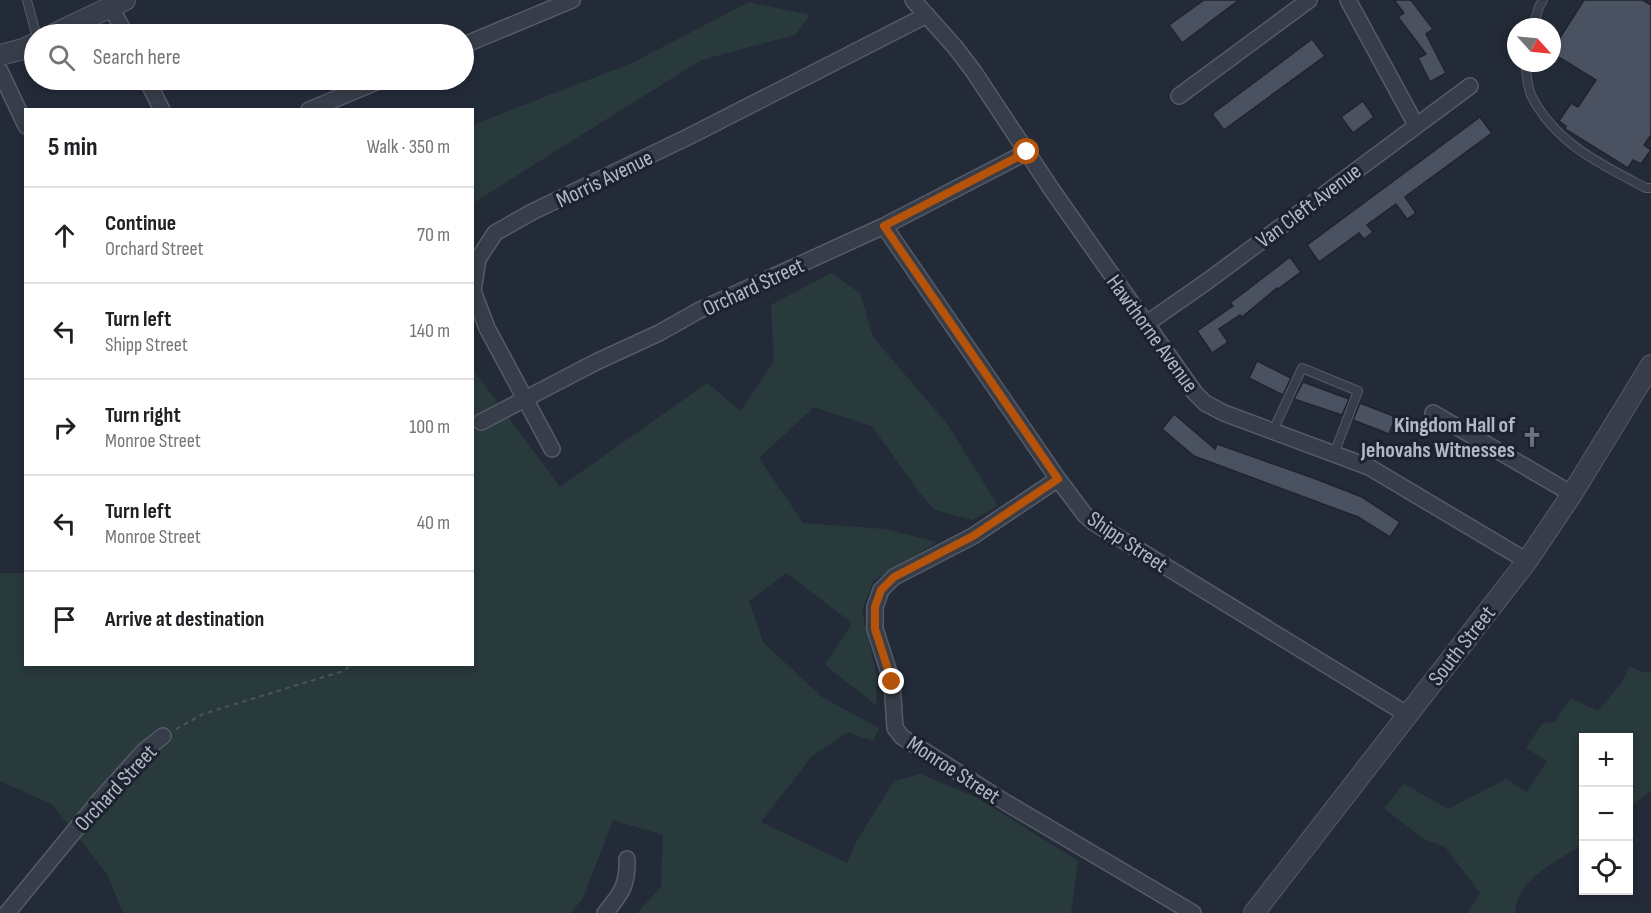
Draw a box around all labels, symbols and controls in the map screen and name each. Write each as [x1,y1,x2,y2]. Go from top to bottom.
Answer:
north arrow [1507,18,1561,72]
search box [24,24,474,90]
icon: search [45,41,78,74]
text: Search here [93,44,180,71]
text: 5 min [48,132,98,163]
text: Walk · 350 m [367,135,450,159]
route start [1013,138,1039,164]
street label: Morris Avenue [552,144,657,214]
street label: Van Cleft Avenue [1251,158,1367,254]
text: Continue [105,210,176,237]
icon: ahead [48,219,81,252]
text: 70 m [417,223,450,247]
text: Orchard Street [105,237,204,261]
street label: Orchard Street [699,252,809,323]
street label: Hawthorne Avenue [1100,270,1204,398]
text: Turn left [105,306,171,333]
icon: left [48,315,81,348]
text: 140 m [410,319,450,343]
text: Shipp Street [105,333,188,357]
text: Turn right [105,402,181,429]
icon: right [48,411,81,444]
place label: Kingdom Hall of Jehovahs Witnesses [1360,412,1516,464]
text: 100 m [409,415,450,439]
church icon: Kingdom Hall of Jehovahs Witnesses [1520,425,1544,449]
text: Monroe Street [105,429,201,453]
text: Turn left [105,498,171,525]
street label: Shipp Street [1082,506,1173,579]
icon: left [48,507,81,540]
text: 40 m [417,511,450,535]
text: Monroe Street [105,525,201,549]
street label: South Street [1423,600,1502,691]
icon: arrive [48,603,81,636]
text: Arrive at destination [105,606,264,633]
route end [878,668,904,694]
street label: Monroe Street [902,730,1005,810]
map controls [1579,733,1633,895]
button: + [1579,733,1633,787]
street label: Orchard Street [69,739,163,837]
button: − [1579,787,1633,841]
button: locate [1579,841,1633,895]

